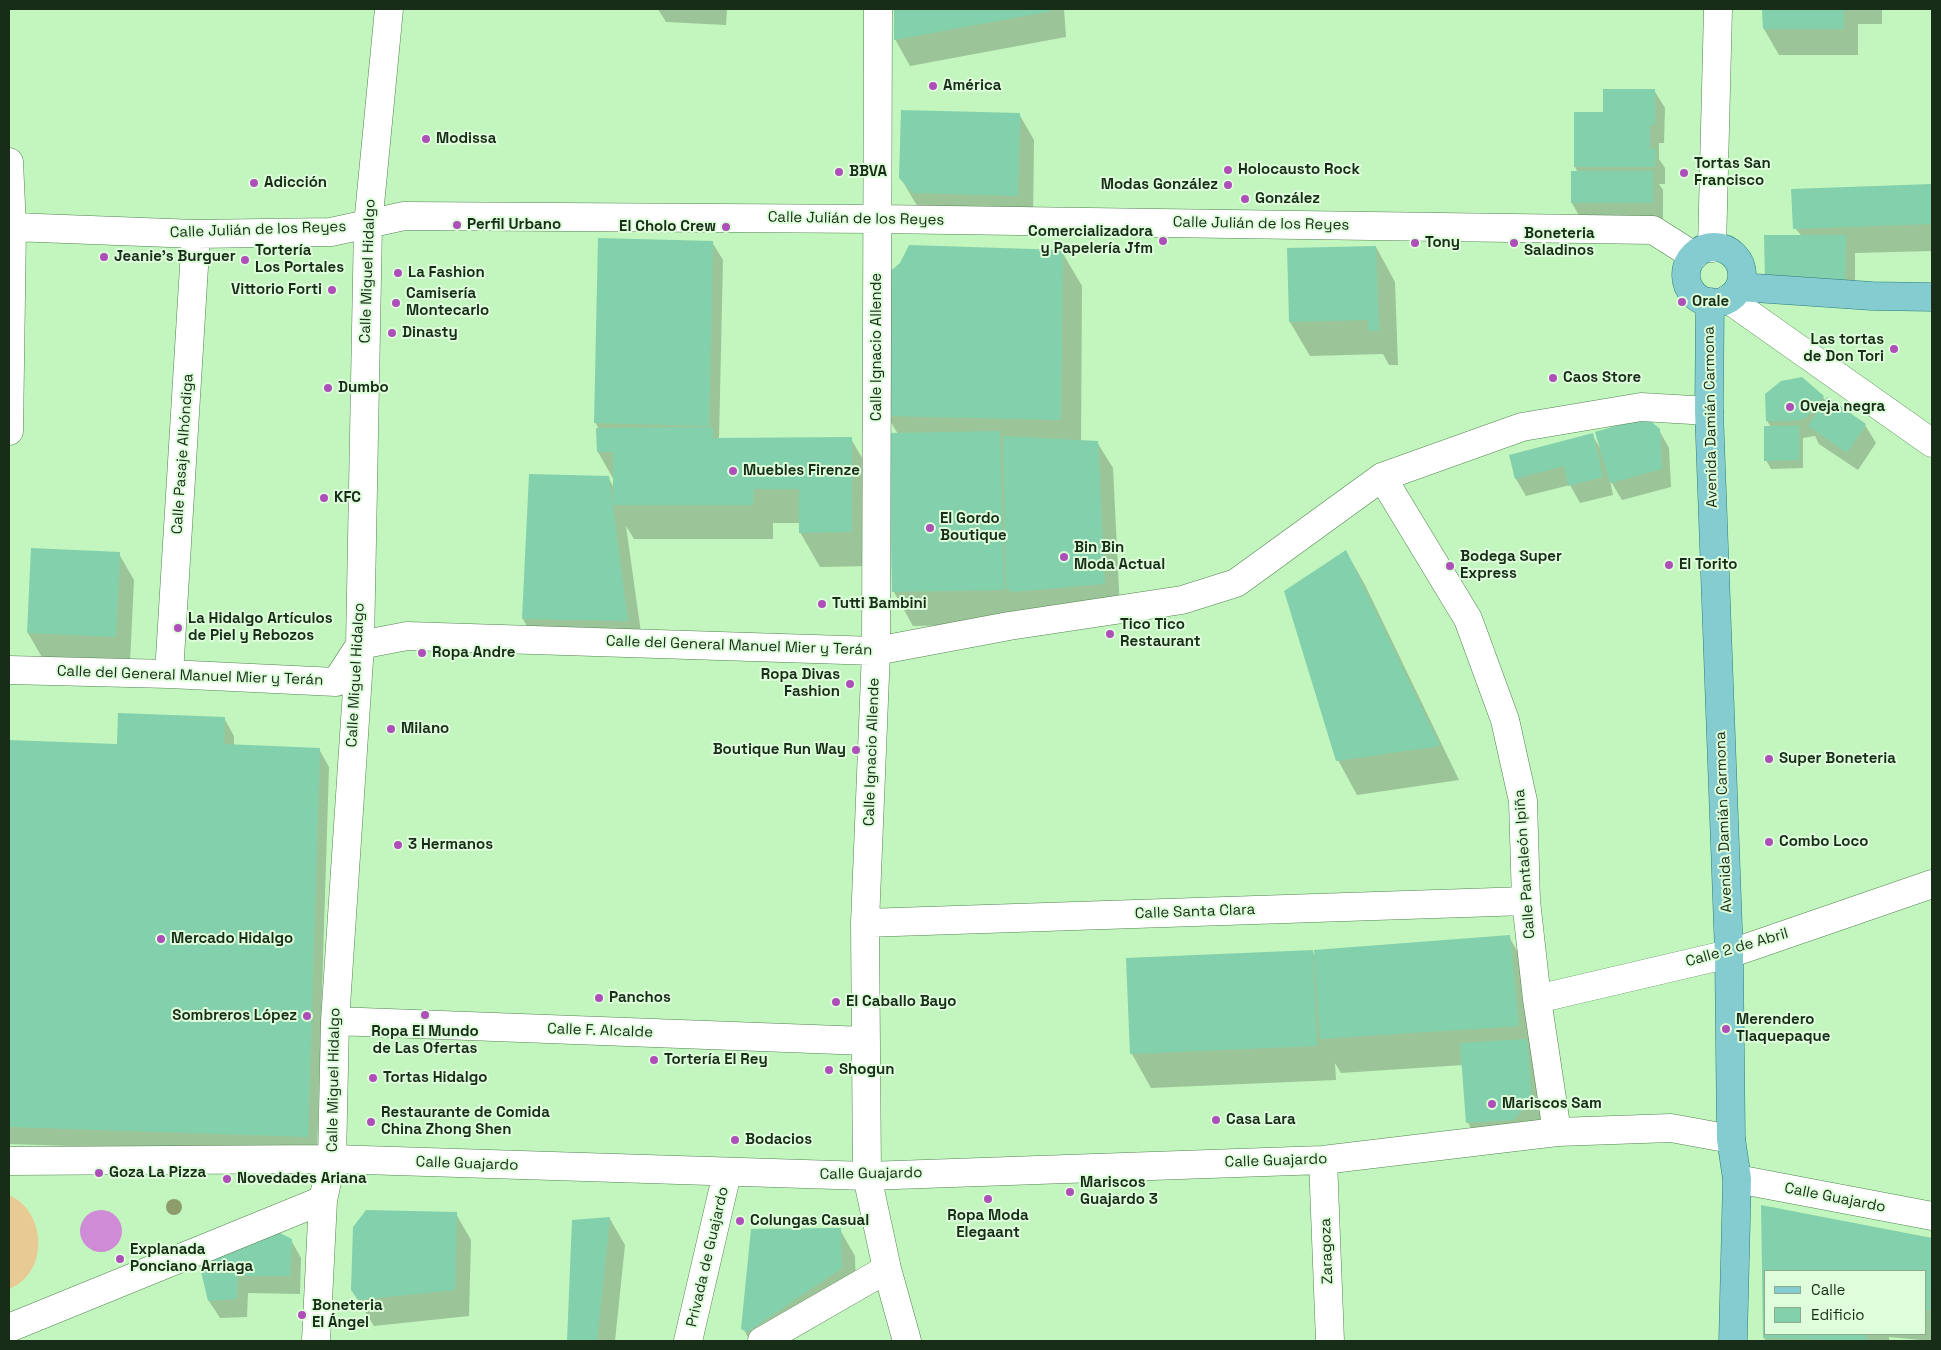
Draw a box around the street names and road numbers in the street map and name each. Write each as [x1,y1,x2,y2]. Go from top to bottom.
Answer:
street label: Calle Miguel Hidalgo [356,198,380,344]
street label: Calle Julián de los Reyes [768,208,944,230]
street label: Calle Julián de los Reyes [1173,213,1349,235]
street label: Calle Julián de los Reyes [169,218,347,242]
street label: Calle Ignacio Allende [868,273,886,421]
street label: Avenida Damián Carmona [1700,326,1722,508]
street label: Calle Pasaje Alhóndiga [168,373,198,535]
street label: Calle Miguel Hidalgo [343,602,369,748]
street label: Calle del General Manuel Mier y Terán [605,632,873,660]
street label: Calle del General Manuel Mier y Terán [56,662,324,690]
street label: Calle Ignacio Allende [860,678,884,826]
street label: Avenida Damián Carmona [1712,731,1736,913]
street label: Calle Pantaleón Ipiña [1511,789,1539,939]
street label: Calle Santa Clara [1135,901,1255,923]
street label: Calle 2 de Abril [1684,925,1790,971]
street label: Calle Miguel Hidalgo [324,1008,344,1152]
street label: Calle F. Alcalde [547,1020,653,1042]
street label: Calle Guajardo [1224,1150,1328,1172]
street label: Calle Guajardo [415,1153,519,1175]
street label: Calle Guajardo [820,1164,922,1184]
street label: Calle Guajardo [1783,1179,1887,1217]
street label: Privada de Guajardo [683,1185,733,1329]
street label: Zaragoza [1317,1218,1337,1284]

